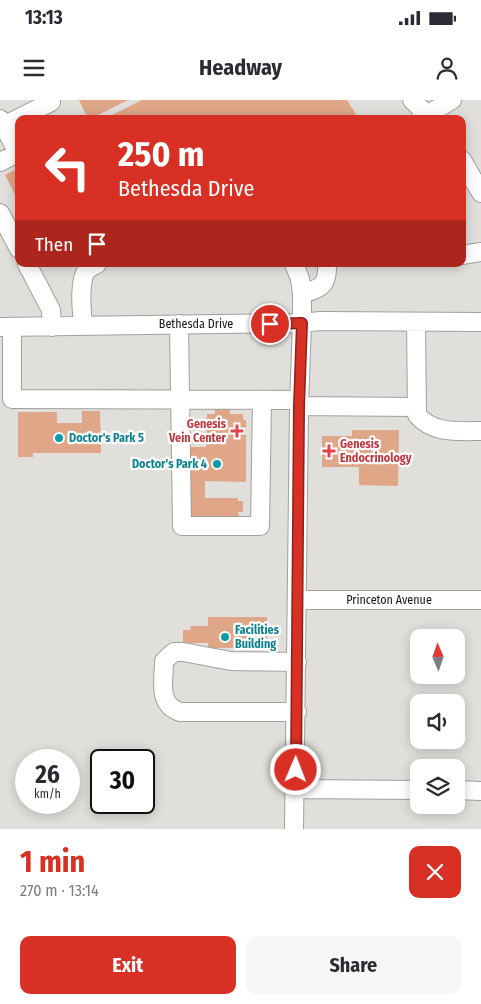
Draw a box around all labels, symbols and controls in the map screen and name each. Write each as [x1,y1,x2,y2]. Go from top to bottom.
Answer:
text: 13:13 [25,6,63,29]
icon: menu [20,54,48,82]
text: Headway [199,54,282,81]
icon: person [433,54,461,82]
text: 250 m [118,133,205,175]
icon: left [35,135,100,200]
text: Bethesda Drive [118,175,254,202]
icon: arrive [83,230,111,258]
text: Then [35,233,73,256]
pin [249,303,291,345]
icon: arrive [256,310,284,338]
street label: Bethesda Drive [159,317,233,331]
place label: Genesis Vein Center [168,417,227,445]
marker: Genesis Vein Center [230,424,244,438]
place label: Doctor's Park 5 [69,431,144,445]
marker: Doctor's Park 5 [53,432,65,444]
place label: Genesis Endocrinology [340,437,412,465]
marker: Genesis Endocrinology [322,444,336,458]
place label: Doctor's Park 4 [132,457,207,471]
marker: Doctor's Park 4 [211,458,223,470]
street label: Princeton Avenue [346,593,432,607]
place label: Facilities Building [235,623,280,651]
north arrow [410,629,465,684]
map controls [410,629,465,814]
marker: Facilities Building [219,631,231,643]
button: sound [410,694,465,749]
position arrow [269,743,321,795]
speed limit sign: 30 [90,749,155,814]
button: layers [410,759,465,814]
text: 26 [35,760,60,790]
text: km/h [34,787,61,801]
text: 1 min [20,844,85,880]
button: close [409,846,461,898]
text: 270 m · 13:14 [20,881,99,900]
button: Exit [20,936,236,994]
button: Share [246,936,461,994]

